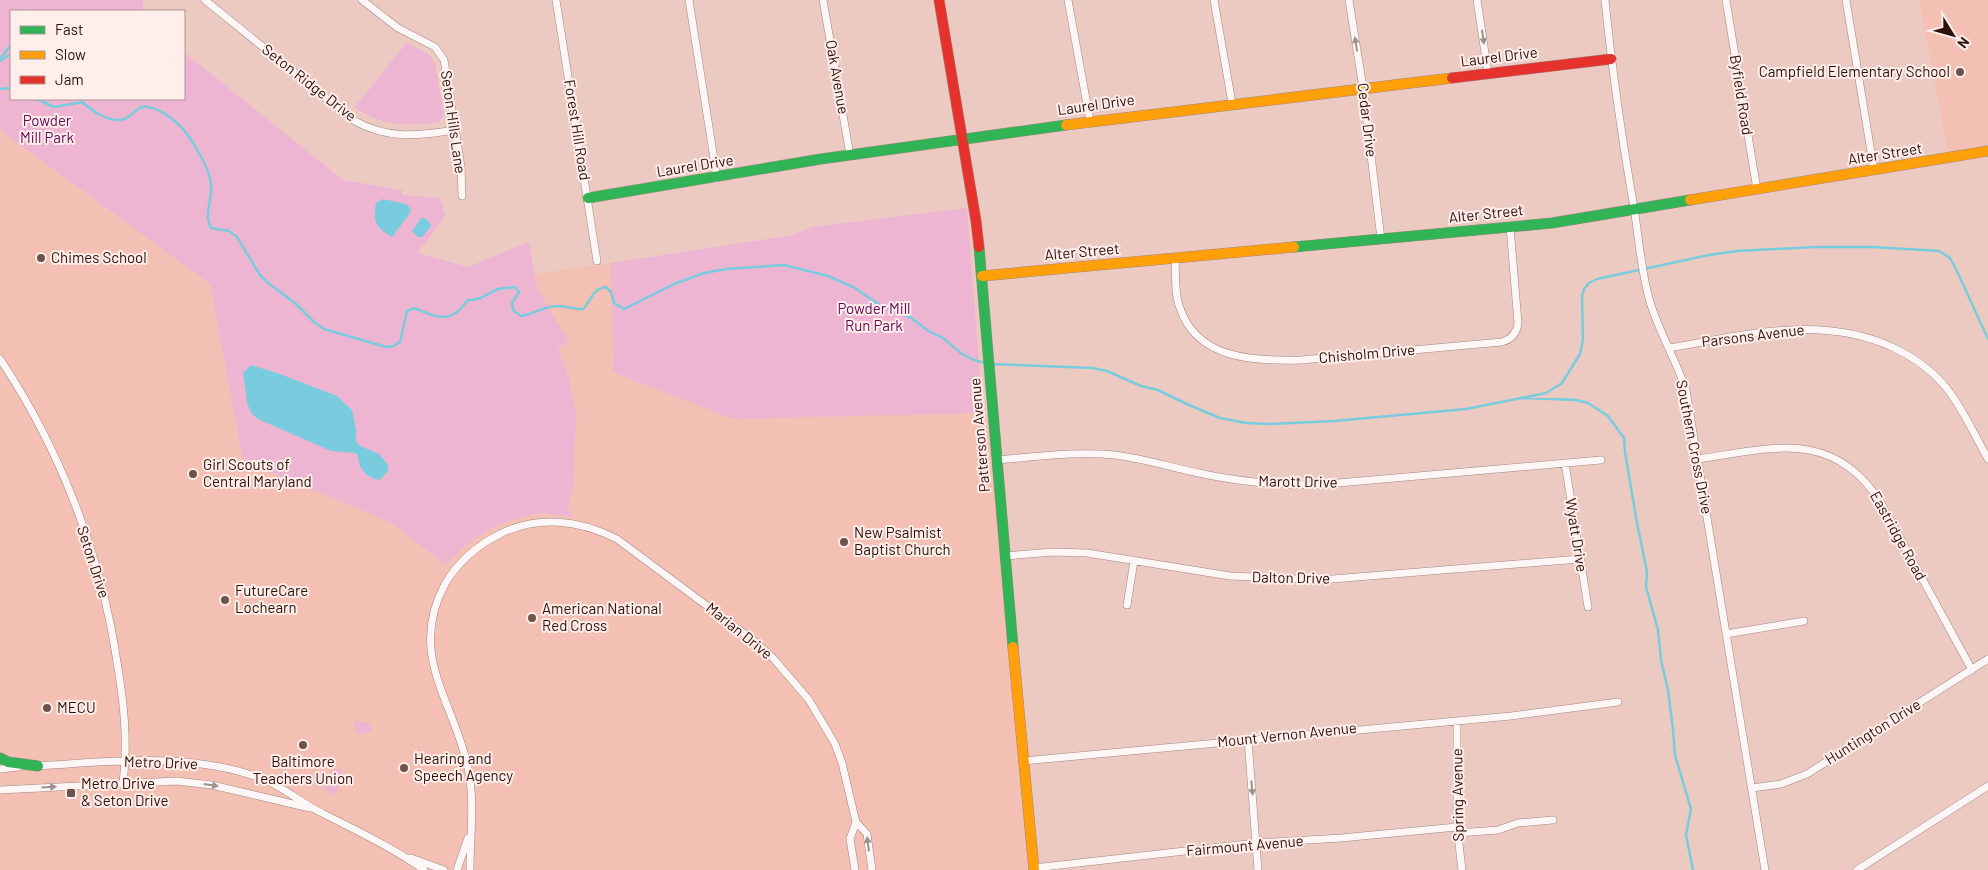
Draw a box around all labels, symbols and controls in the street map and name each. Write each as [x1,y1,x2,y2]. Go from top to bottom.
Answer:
legend [10,10,185,100]
north arrow [1928,10,1978,60]
text: Fast [55,20,83,38]
one-way arrow [1479,29,1487,45]
text: N [1954,34,1973,52]
one-way arrow [1352,36,1360,52]
street label: Oak Avenue [823,38,853,115]
street label: Seton Ridge Drive [259,40,360,125]
street label: Laurel Drive [1459,42,1538,70]
text: Slow [55,45,86,63]
street label: Byfield Road [1727,53,1757,136]
place label: Campfield Elementary School [1759,62,1950,80]
marker: Campfield Elementary School [1954,66,1966,78]
street label: Seton Hills Lane [438,69,470,175]
text: Jam [55,70,84,88]
street label: Forest Hill Road [561,78,595,181]
street label: Cedar Drive [1355,82,1381,158]
street label: Laurel Drive [1056,90,1135,118]
park label: Powder Mill Park [20,111,74,146]
street label: Alter Street [1846,138,1923,168]
street label: Laurel Drive [655,150,735,180]
street label: Alter Street [1448,200,1524,226]
street label: Alter Street [1044,239,1120,263]
place label: Chimes School [51,248,147,266]
marker: Chimes School [35,252,47,264]
park label: Powder Mill Run Park [837,299,911,334]
street label: Parsons Avenue [1701,320,1805,350]
street label: Chisholm Drive [1318,340,1416,366]
street label: Patterson Avenue [965,377,993,493]
street label: Southern Cross Drive [1673,378,1717,515]
place label: Girl Scouts of Central Maryland [203,455,312,490]
marker: Girl Scouts of Central Maryland [187,468,199,480]
street label: Marott Drive [1258,471,1338,491]
street label: Eastridge Road [1867,488,1931,583]
street label: Wyatt Drive [1562,497,1592,573]
street label: Seton Drive [74,523,114,600]
place label: New Psalmist Baptist Church [854,523,951,558]
marker: New Psalmist Baptist Church [838,536,850,548]
street label: Dalton Drive [1252,567,1330,587]
place label: FutureCare Lochearn [235,581,308,616]
marker: FutureCare Lochearn [219,594,231,606]
street label: Marian Drive [703,598,776,662]
place label: American National Red Cross [542,599,662,634]
marker: American National Red Cross [526,612,538,624]
street label: Huntington Drive [1821,695,1924,768]
place label: MECU [57,698,96,716]
marker: MECU [41,702,53,714]
street label: Mount Vernon Avenue [1216,718,1357,750]
marker: Baltimore Teachers Union [297,739,309,751]
street label: Spring Avenue [1447,748,1467,842]
place label: Hearing and Speech Agency [414,749,513,784]
street label: Metro Drive [124,752,198,772]
place label: Baltimore Teachers Union [253,752,353,787]
marker: Hearing and Speech Agency [398,762,410,774]
place label: Metro Drive & Seton Drive [81,774,168,809]
one-way arrow [203,781,219,789]
one-way arrow [1248,781,1256,797]
one-way arrow [41,782,57,790]
marker: Metro Drive & Seton Drive [65,787,77,799]
street label: Fairmount Avenue [1185,831,1304,859]
one-way arrow [864,835,872,851]

